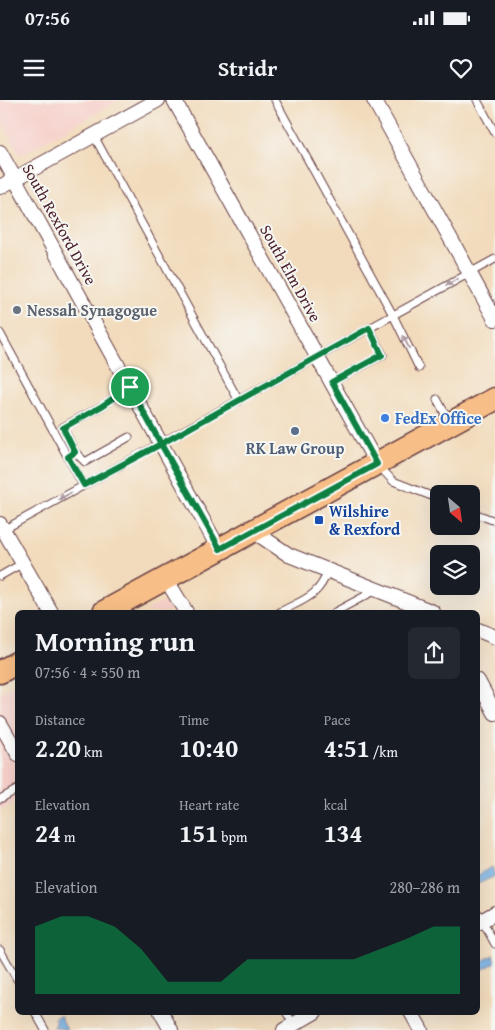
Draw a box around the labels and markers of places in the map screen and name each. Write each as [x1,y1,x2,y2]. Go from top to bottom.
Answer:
place label: Nessah Synagogue [27,298,157,322]
marker: Nessah Synagogue [11,304,23,316]
pin [109,366,151,408]
place label: FedEx Office [395,406,482,430]
marker: FedEx Office [379,412,391,424]
marker: RK Law Group [289,425,301,437]
place label: RK Law Group [246,436,344,460]
place label: Wilshire & Rexford [329,499,401,541]
marker: Wilshire & Rexford [313,514,325,526]

